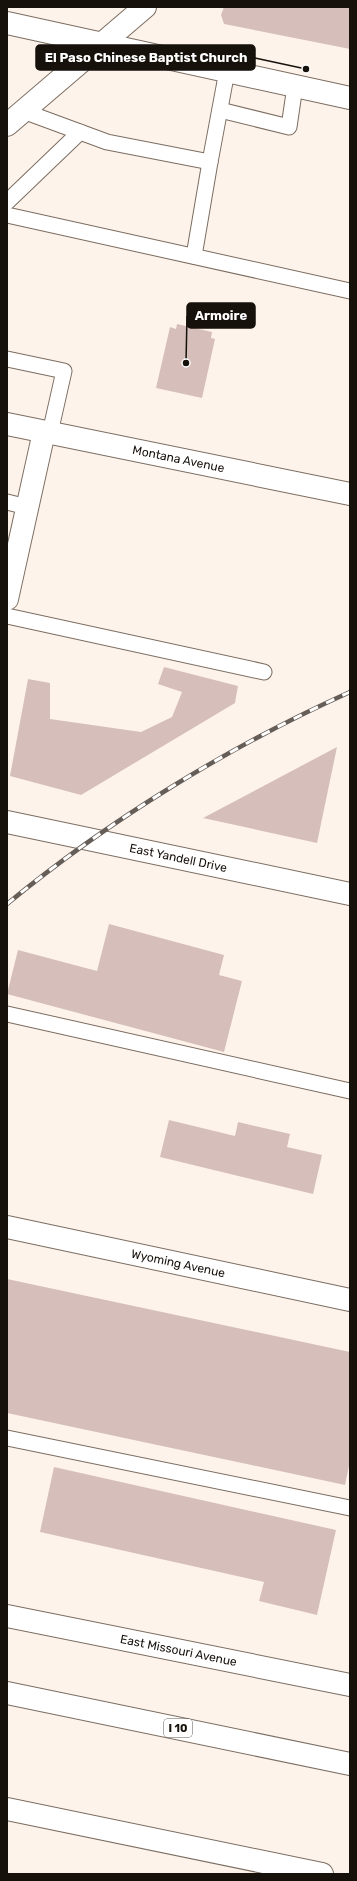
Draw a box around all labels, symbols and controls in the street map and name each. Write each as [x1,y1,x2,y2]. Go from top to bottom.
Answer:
callout: El Paso Chinese Baptist Church [36,45,255,70]
text: El Paso Chinese Baptist Church [45,50,247,65]
callout: Armoire [187,303,255,328]
text: Armoire [195,308,247,323]
street label: Montana Avenue [131,443,226,475]
street label: East Yandell Drive [128,841,229,875]
street label: Wyoming Avenue [130,1247,227,1280]
street label: East Missouri Avenue [119,1632,238,1669]
road number: I 10 [164,1719,192,1737]

